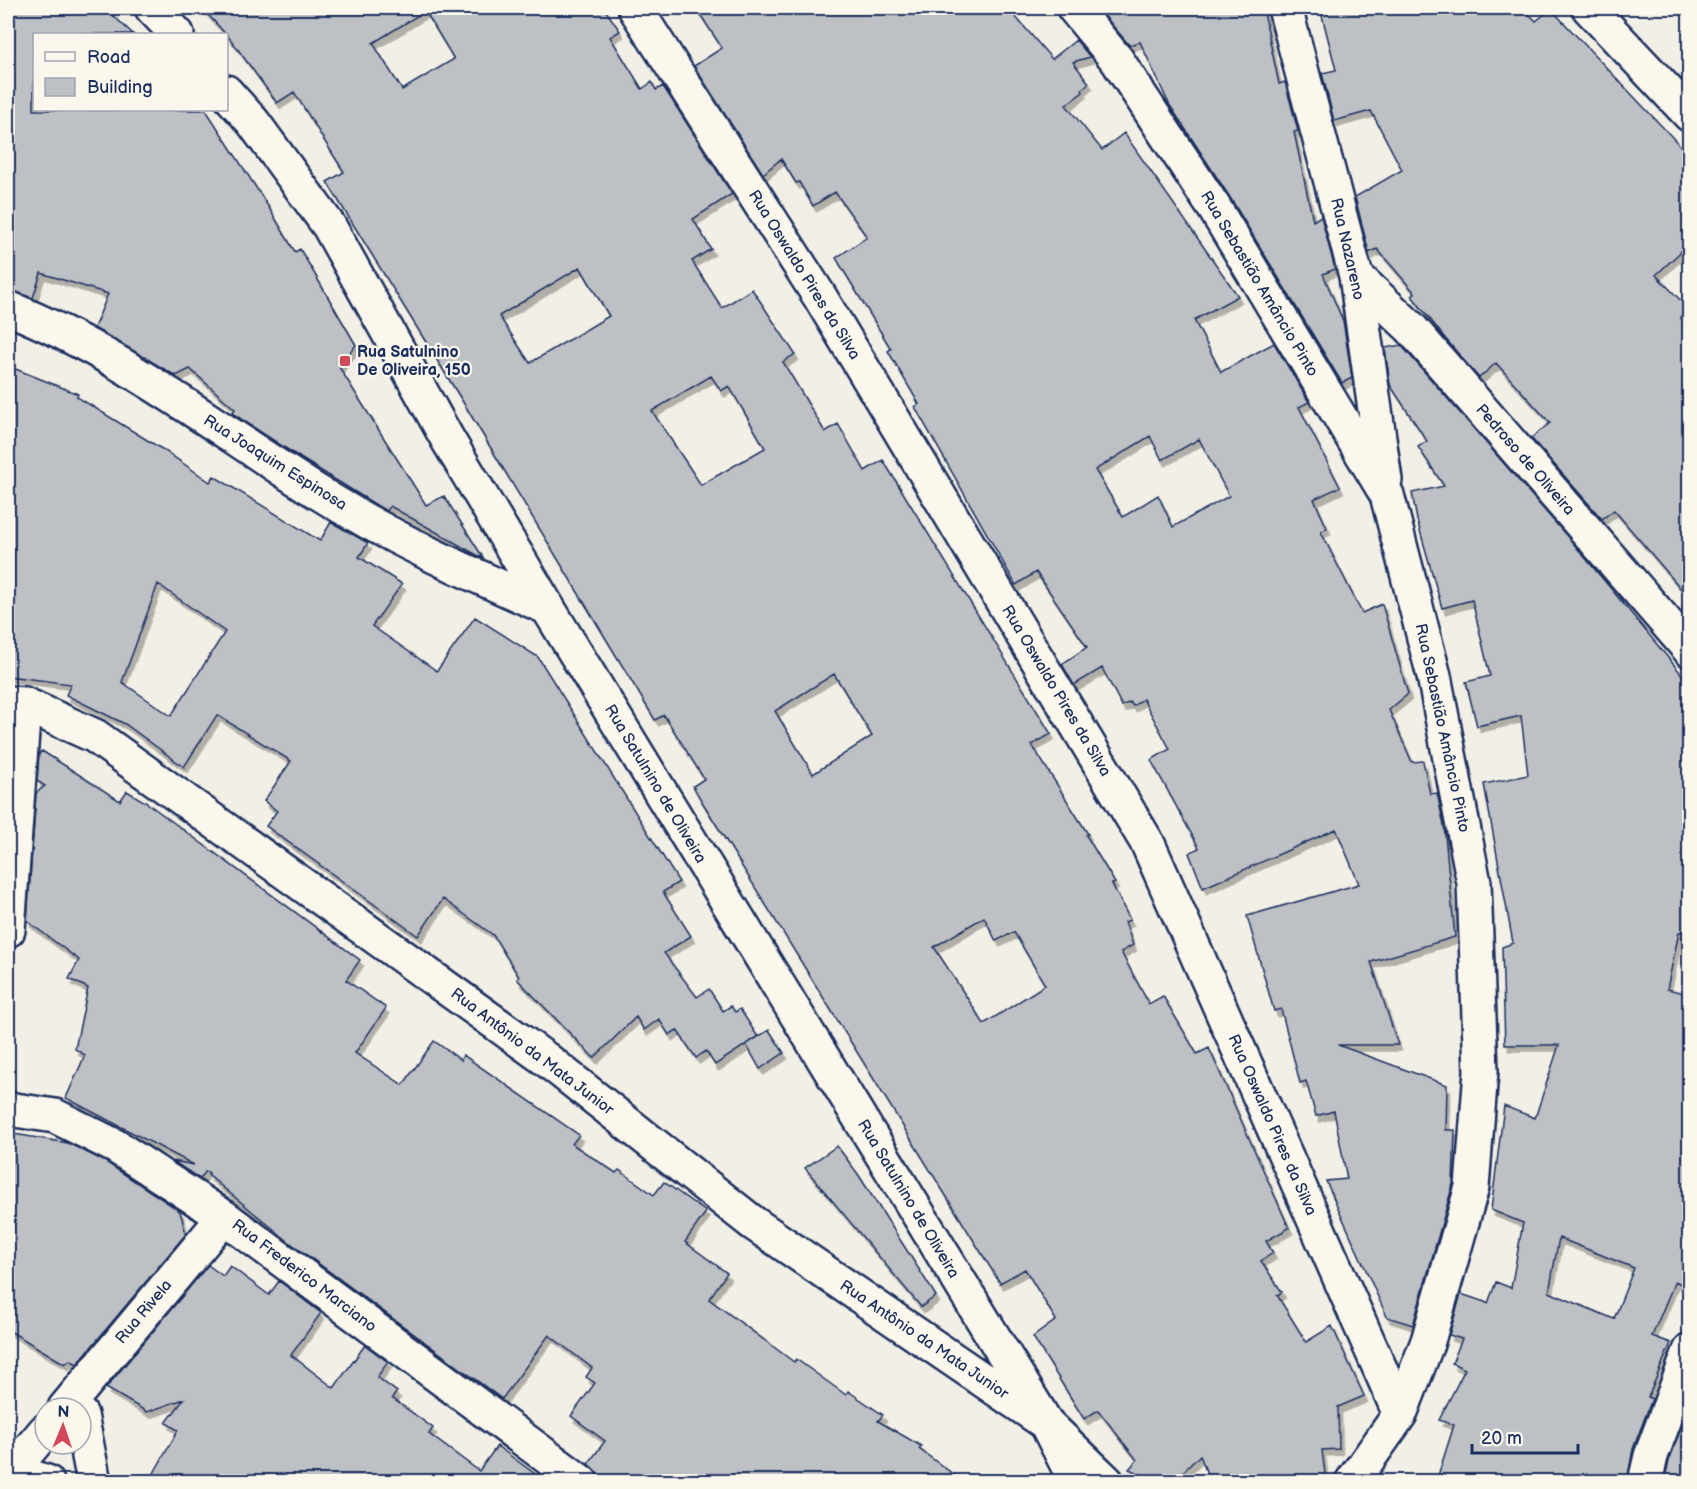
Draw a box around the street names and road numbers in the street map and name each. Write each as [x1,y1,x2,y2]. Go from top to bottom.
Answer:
street label: Rua Oswaldo Pires da Silva [744,187,864,363]
street label: Rua Sebastião Amâncio Pinto [1196,188,1322,380]
street label: Rua Nazareno [1326,196,1368,302]
street label: Pedroso de Oliveira [1472,401,1578,519]
street label: Rua Joaquim Espinosa [200,411,350,515]
street label: Rua Oswaldo Pires da Silva [997,602,1115,780]
street label: Rua Sebastião Amâncio Pinto [1411,622,1473,834]
street label: Rua Satulnino de Oliveira [600,701,710,867]
street label: Rua Antônio da Mata Junior [447,984,617,1120]
street label: Rua Oswaldo Pires da Silva [1223,1032,1321,1218]
street label: Rua Satulnino de Oliveira [853,1116,963,1282]
street label: Rua Frederico Marciano [228,1215,380,1337]
street label: Rua Rivela [112,1276,176,1348]
street label: Rua Antônio da Mata Junior [836,1276,1012,1404]

